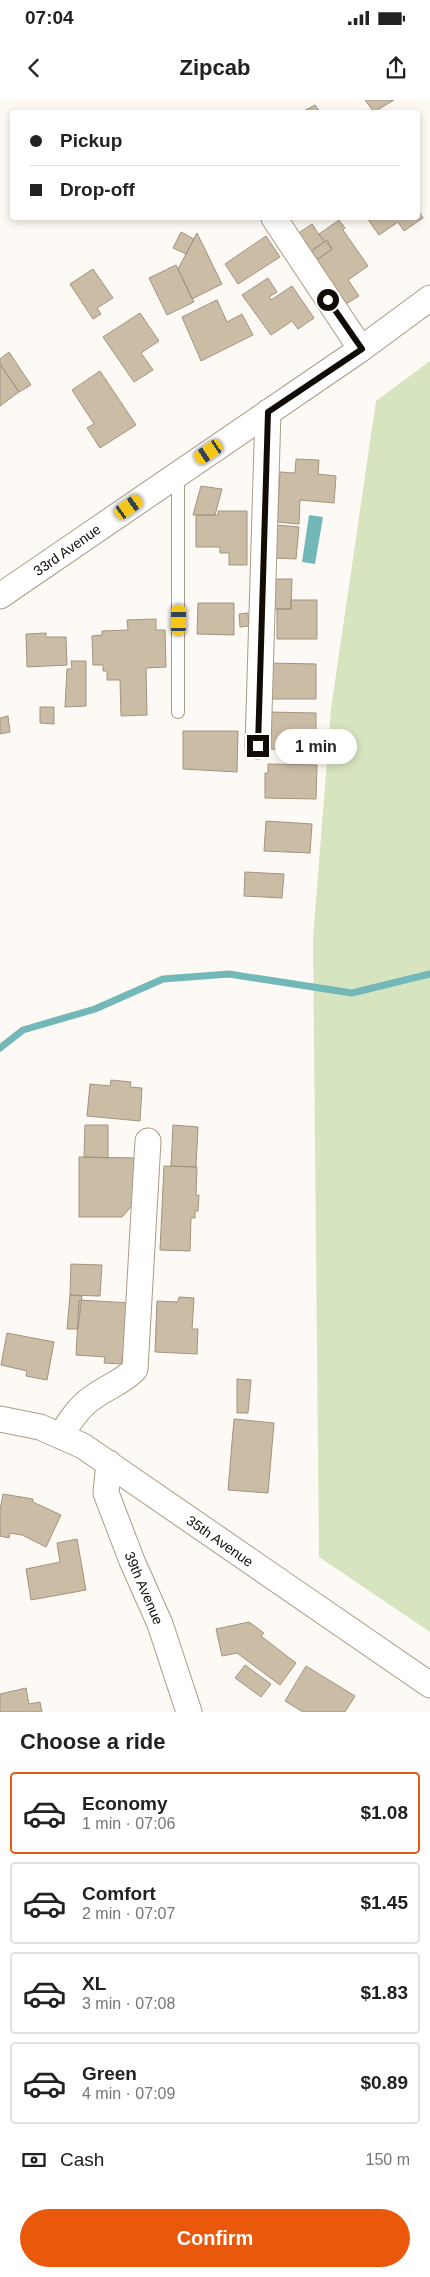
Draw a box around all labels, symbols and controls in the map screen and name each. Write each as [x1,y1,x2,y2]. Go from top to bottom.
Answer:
text: 07:04 [25,7,74,28]
icon: back [20,54,48,82]
icon: share [382,54,410,82]
text: Zipcab [180,55,250,80]
text: Pickup [60,130,122,151]
text: Drop-off [60,179,135,200]
route start [317,289,339,311]
car [192,437,225,467]
car [112,492,145,522]
street label: 33rd Avenue [30,521,104,579]
car [171,605,186,635]
callout: 1 min [276,728,358,764]
route end [247,735,269,757]
text: 1 min [295,738,337,755]
street label: 35th Avenue [184,1512,257,1570]
street label: 39th Avenue [121,1549,167,1627]
text: Choose a ride [20,1729,165,1754]
icon: car [22,1791,67,1836]
text: Economy [82,1793,168,1814]
text: $1.08 [360,1802,408,1823]
text: 1 min · 07:06 [82,1815,175,1832]
icon: car [22,1881,67,1926]
text: Comfort [82,1883,156,1904]
text: $1.45 [360,1892,408,1913]
text: 2 min · 07:07 [82,1905,175,1922]
icon: car [22,1971,67,2016]
text: XL [82,1973,106,1994]
text: $1.83 [360,1982,408,2003]
text: 3 min · 07:08 [82,1995,175,2012]
icon: car [22,2061,67,2106]
text: Green [82,2063,137,2084]
text: $0.89 [360,2072,408,2093]
text: 4 min · 07:09 [82,2085,175,2102]
icon: cash [20,2146,48,2174]
text: Cash [60,2149,104,2170]
text: 150 m [366,2151,410,2168]
button: Confirm [20,2209,410,2267]

